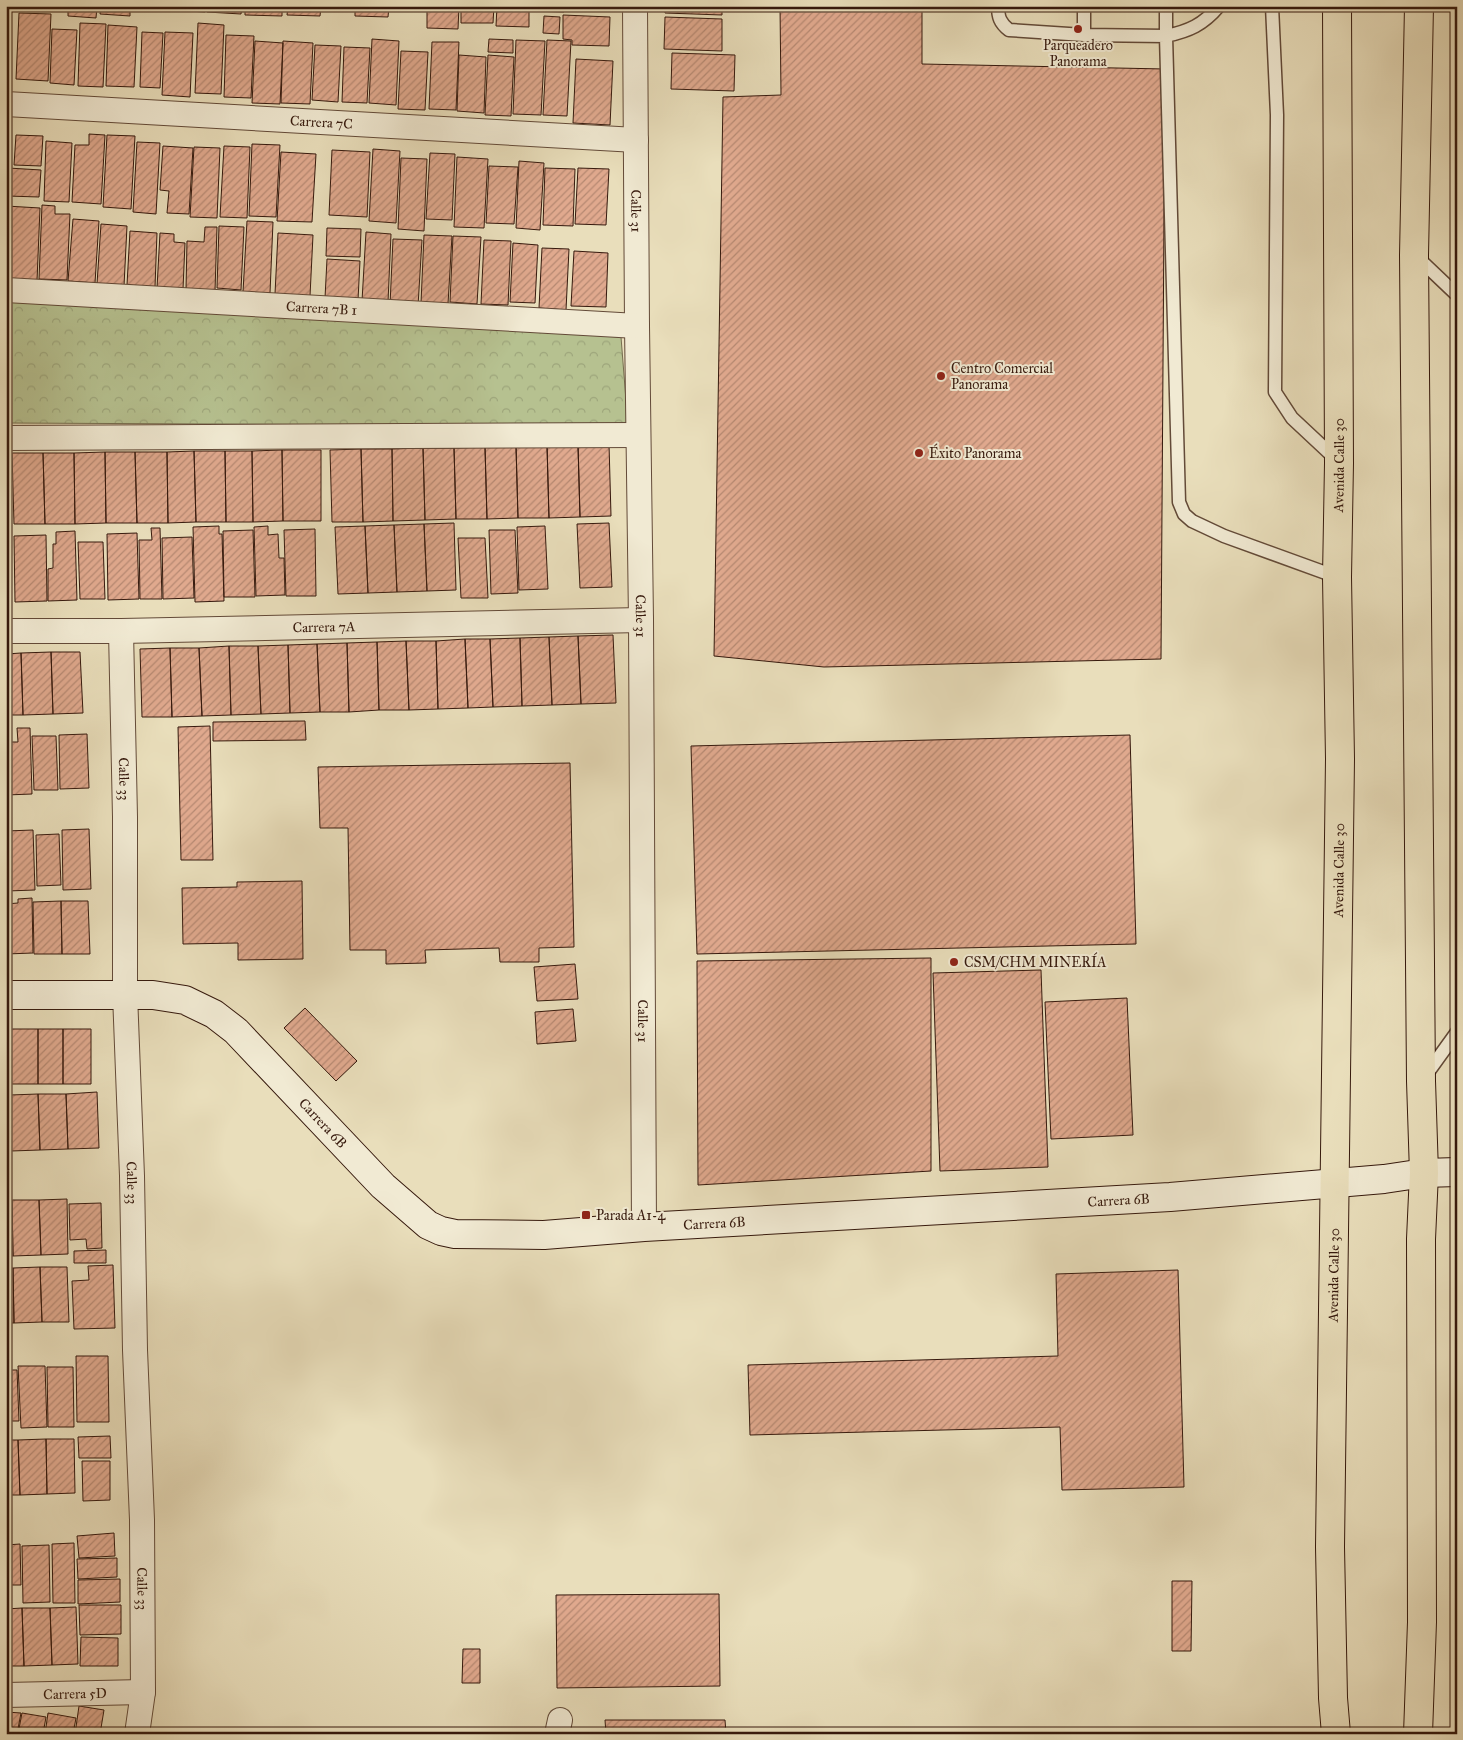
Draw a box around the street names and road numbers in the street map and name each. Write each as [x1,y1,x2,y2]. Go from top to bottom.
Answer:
street label: Carrera 7C [290,112,353,132]
street label: Calle 31 [628,189,645,233]
street label: Carrera 7B 1 [285,297,358,319]
street label: Avenida Calle 30 [1330,418,1348,514]
street label: Calle 31 [632,594,650,638]
street label: Carrera 7A [292,618,356,636]
street label: Calle 33 [115,757,133,801]
street label: Avenida Calle 30 [1329,823,1348,918]
street label: Calle 31 [634,999,652,1043]
street label: Carrera 6B [295,1094,351,1151]
street label: Calle 33 [123,1161,141,1205]
street label: Carrera 6B [1087,1190,1150,1210]
street label: Carrera 6B [683,1213,746,1233]
street label: Avenida Calle 30 [1324,1228,1343,1323]
street label: Calle 33 [134,1567,151,1610]
street label: Carrera 5D [43,1684,107,1703]

